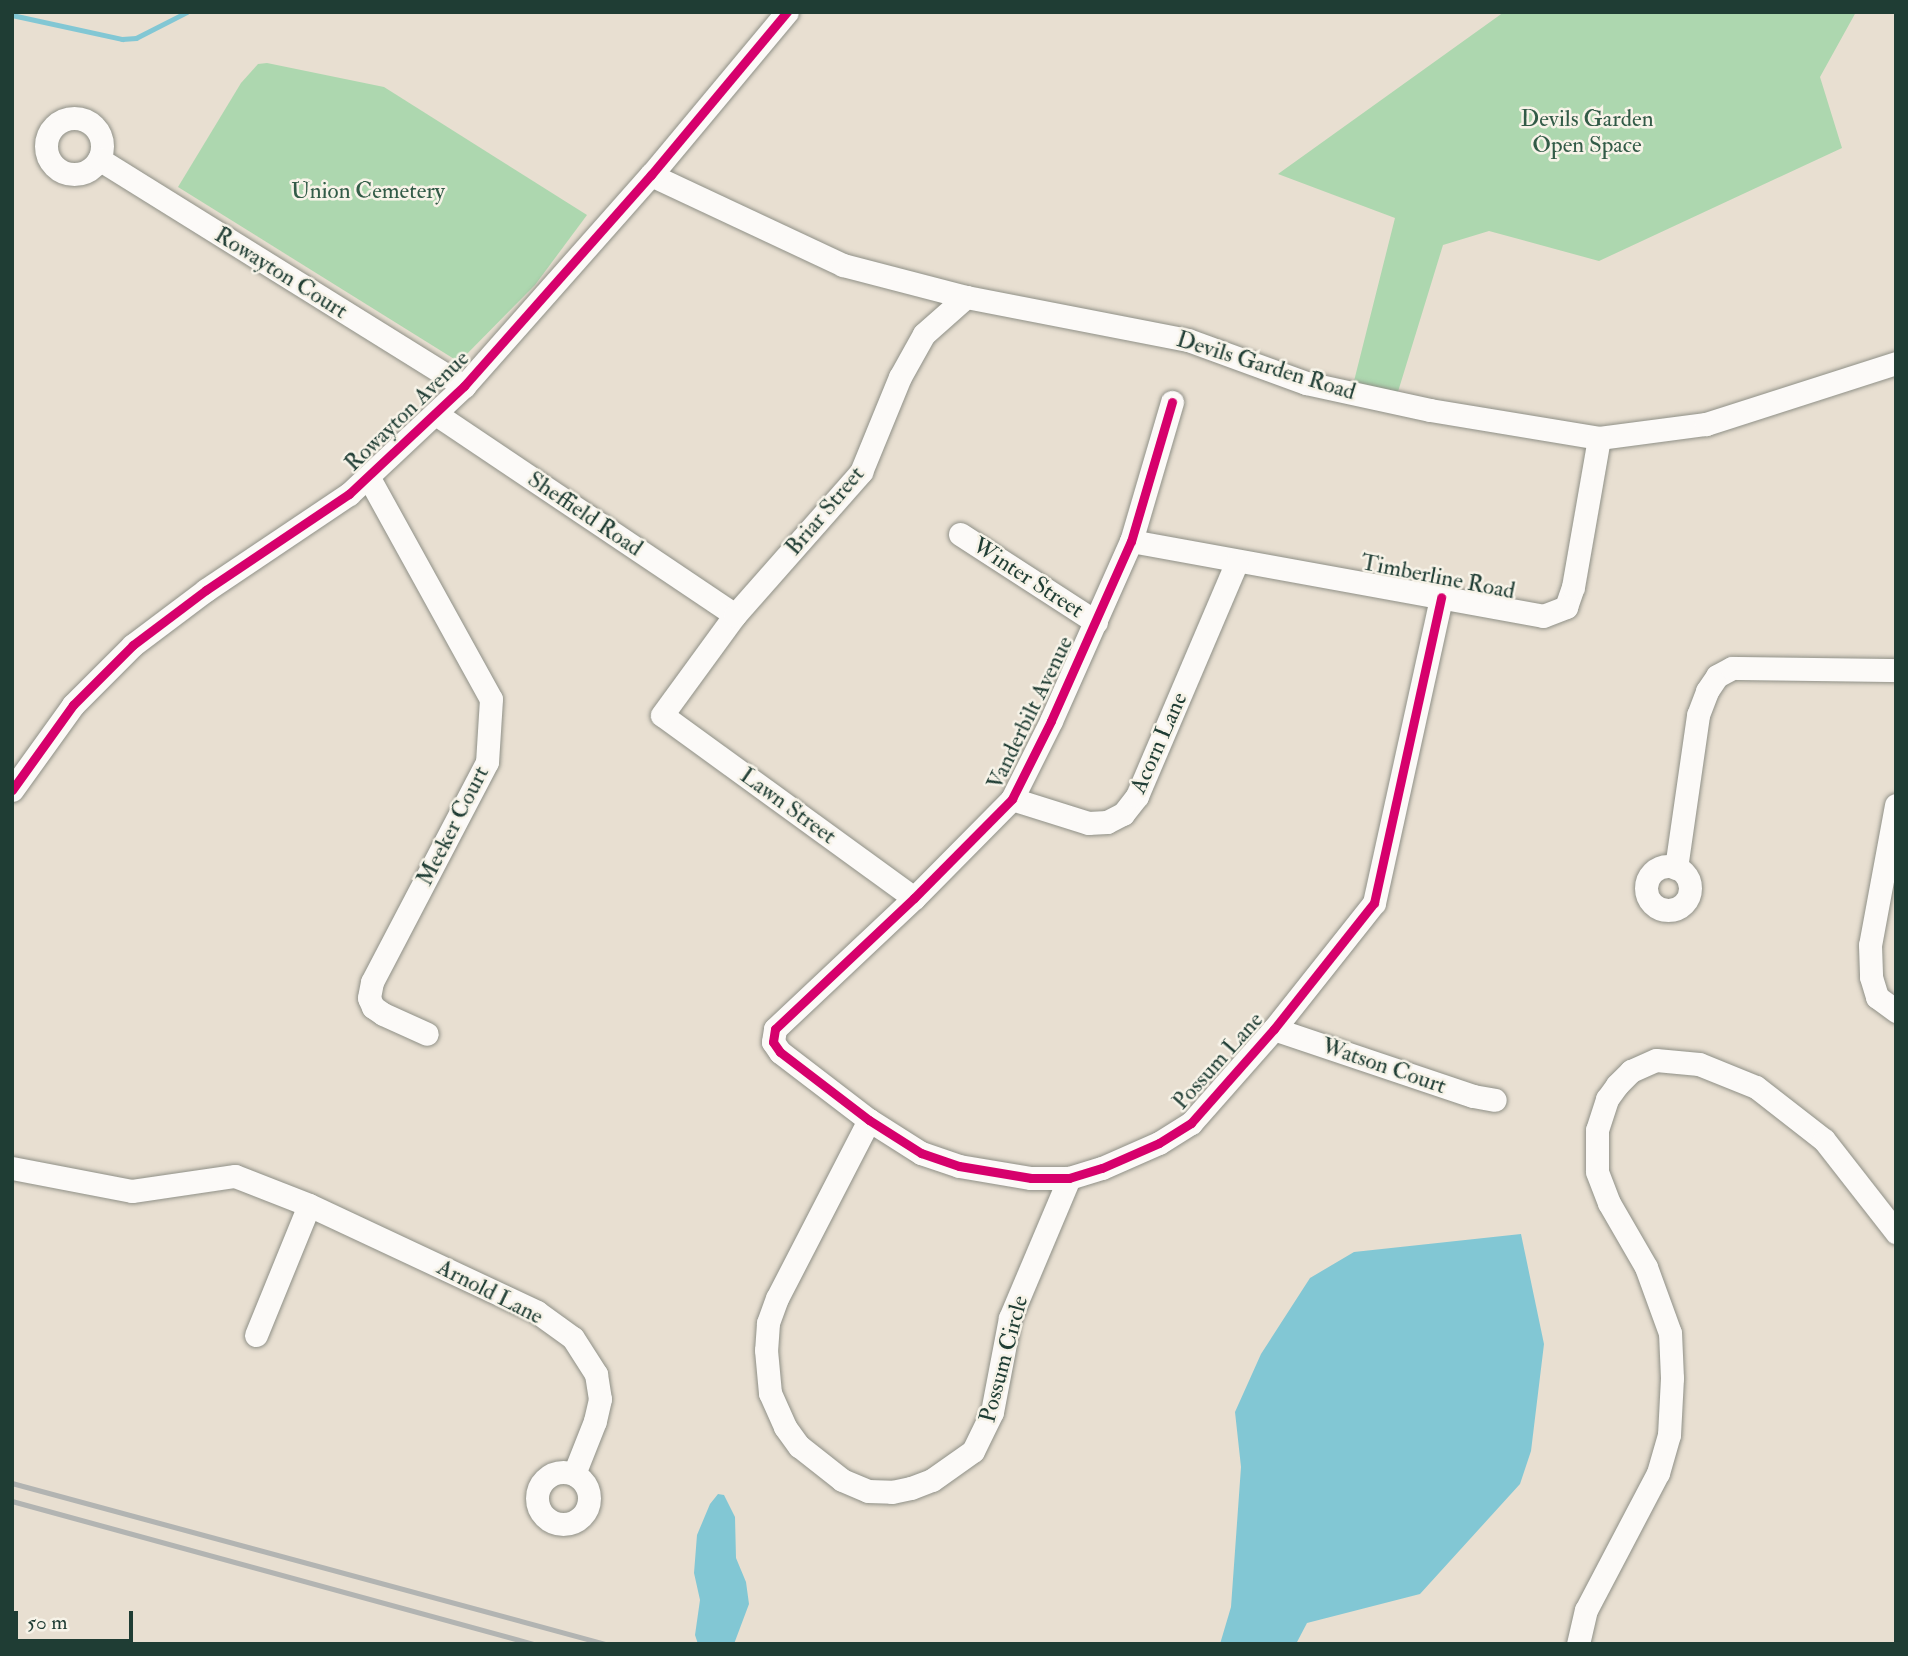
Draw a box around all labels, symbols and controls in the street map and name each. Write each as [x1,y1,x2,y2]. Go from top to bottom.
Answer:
park label: Devils Garden Open Space [1520,105,1654,159]
park label: Union Cemetery [291,177,445,205]
street label: Rowayton Court [209,221,353,325]
street label: Devils Garden Road [1173,326,1359,406]
street label: Rowayton Avenue [339,345,475,477]
street label: Briar Street [780,461,870,561]
street label: Sheffield Road [522,465,648,563]
street label: Winter Street [967,532,1089,624]
street label: Timberline Road [1359,549,1517,605]
street label: Vanderbilt Avenue [981,632,1079,794]
street label: Acorn Lane [1124,688,1194,798]
street label: Meeker Court [411,762,495,890]
street label: Lawn Street [735,762,841,850]
street label: Possum Lane [1167,1006,1269,1116]
street label: Watson Court [1318,1032,1450,1100]
street label: Arnold Lane [432,1253,548,1331]
street label: Possum Circle [974,1293,1034,1425]
scale bar [18,1596,136,1640]
text: 50 m [27,1609,68,1636]

